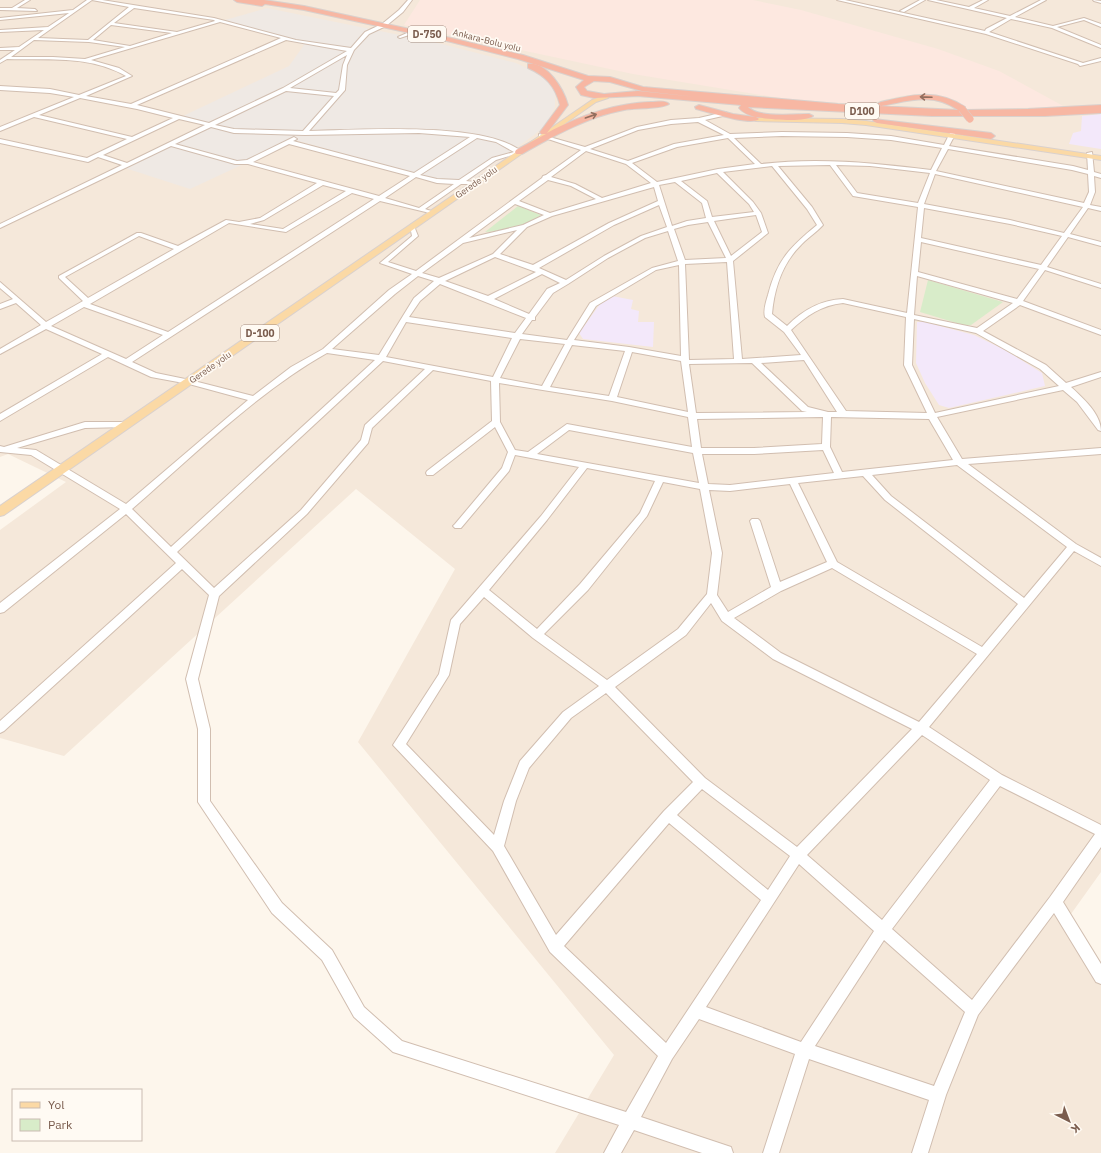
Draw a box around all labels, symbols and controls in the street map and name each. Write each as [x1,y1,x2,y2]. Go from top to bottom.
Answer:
road number: D-750 [408,26,446,42]
street label: Ankara-Bolu yolu [452,26,522,54]
one-way arrow [920,93,933,100]
road number: D100 [845,103,879,119]
one-way arrow [584,112,597,119]
street label: Gerede yolu [453,164,499,200]
road number: D-100 [241,325,279,341]
street label: Gerede yolu [187,349,233,385]
legend [12,1089,142,1141]
text: Yol [48,1097,65,1112]
north arrow [1049,1101,1089,1141]
text: Park [48,1117,73,1132]
text: K [1068,1121,1083,1136]

